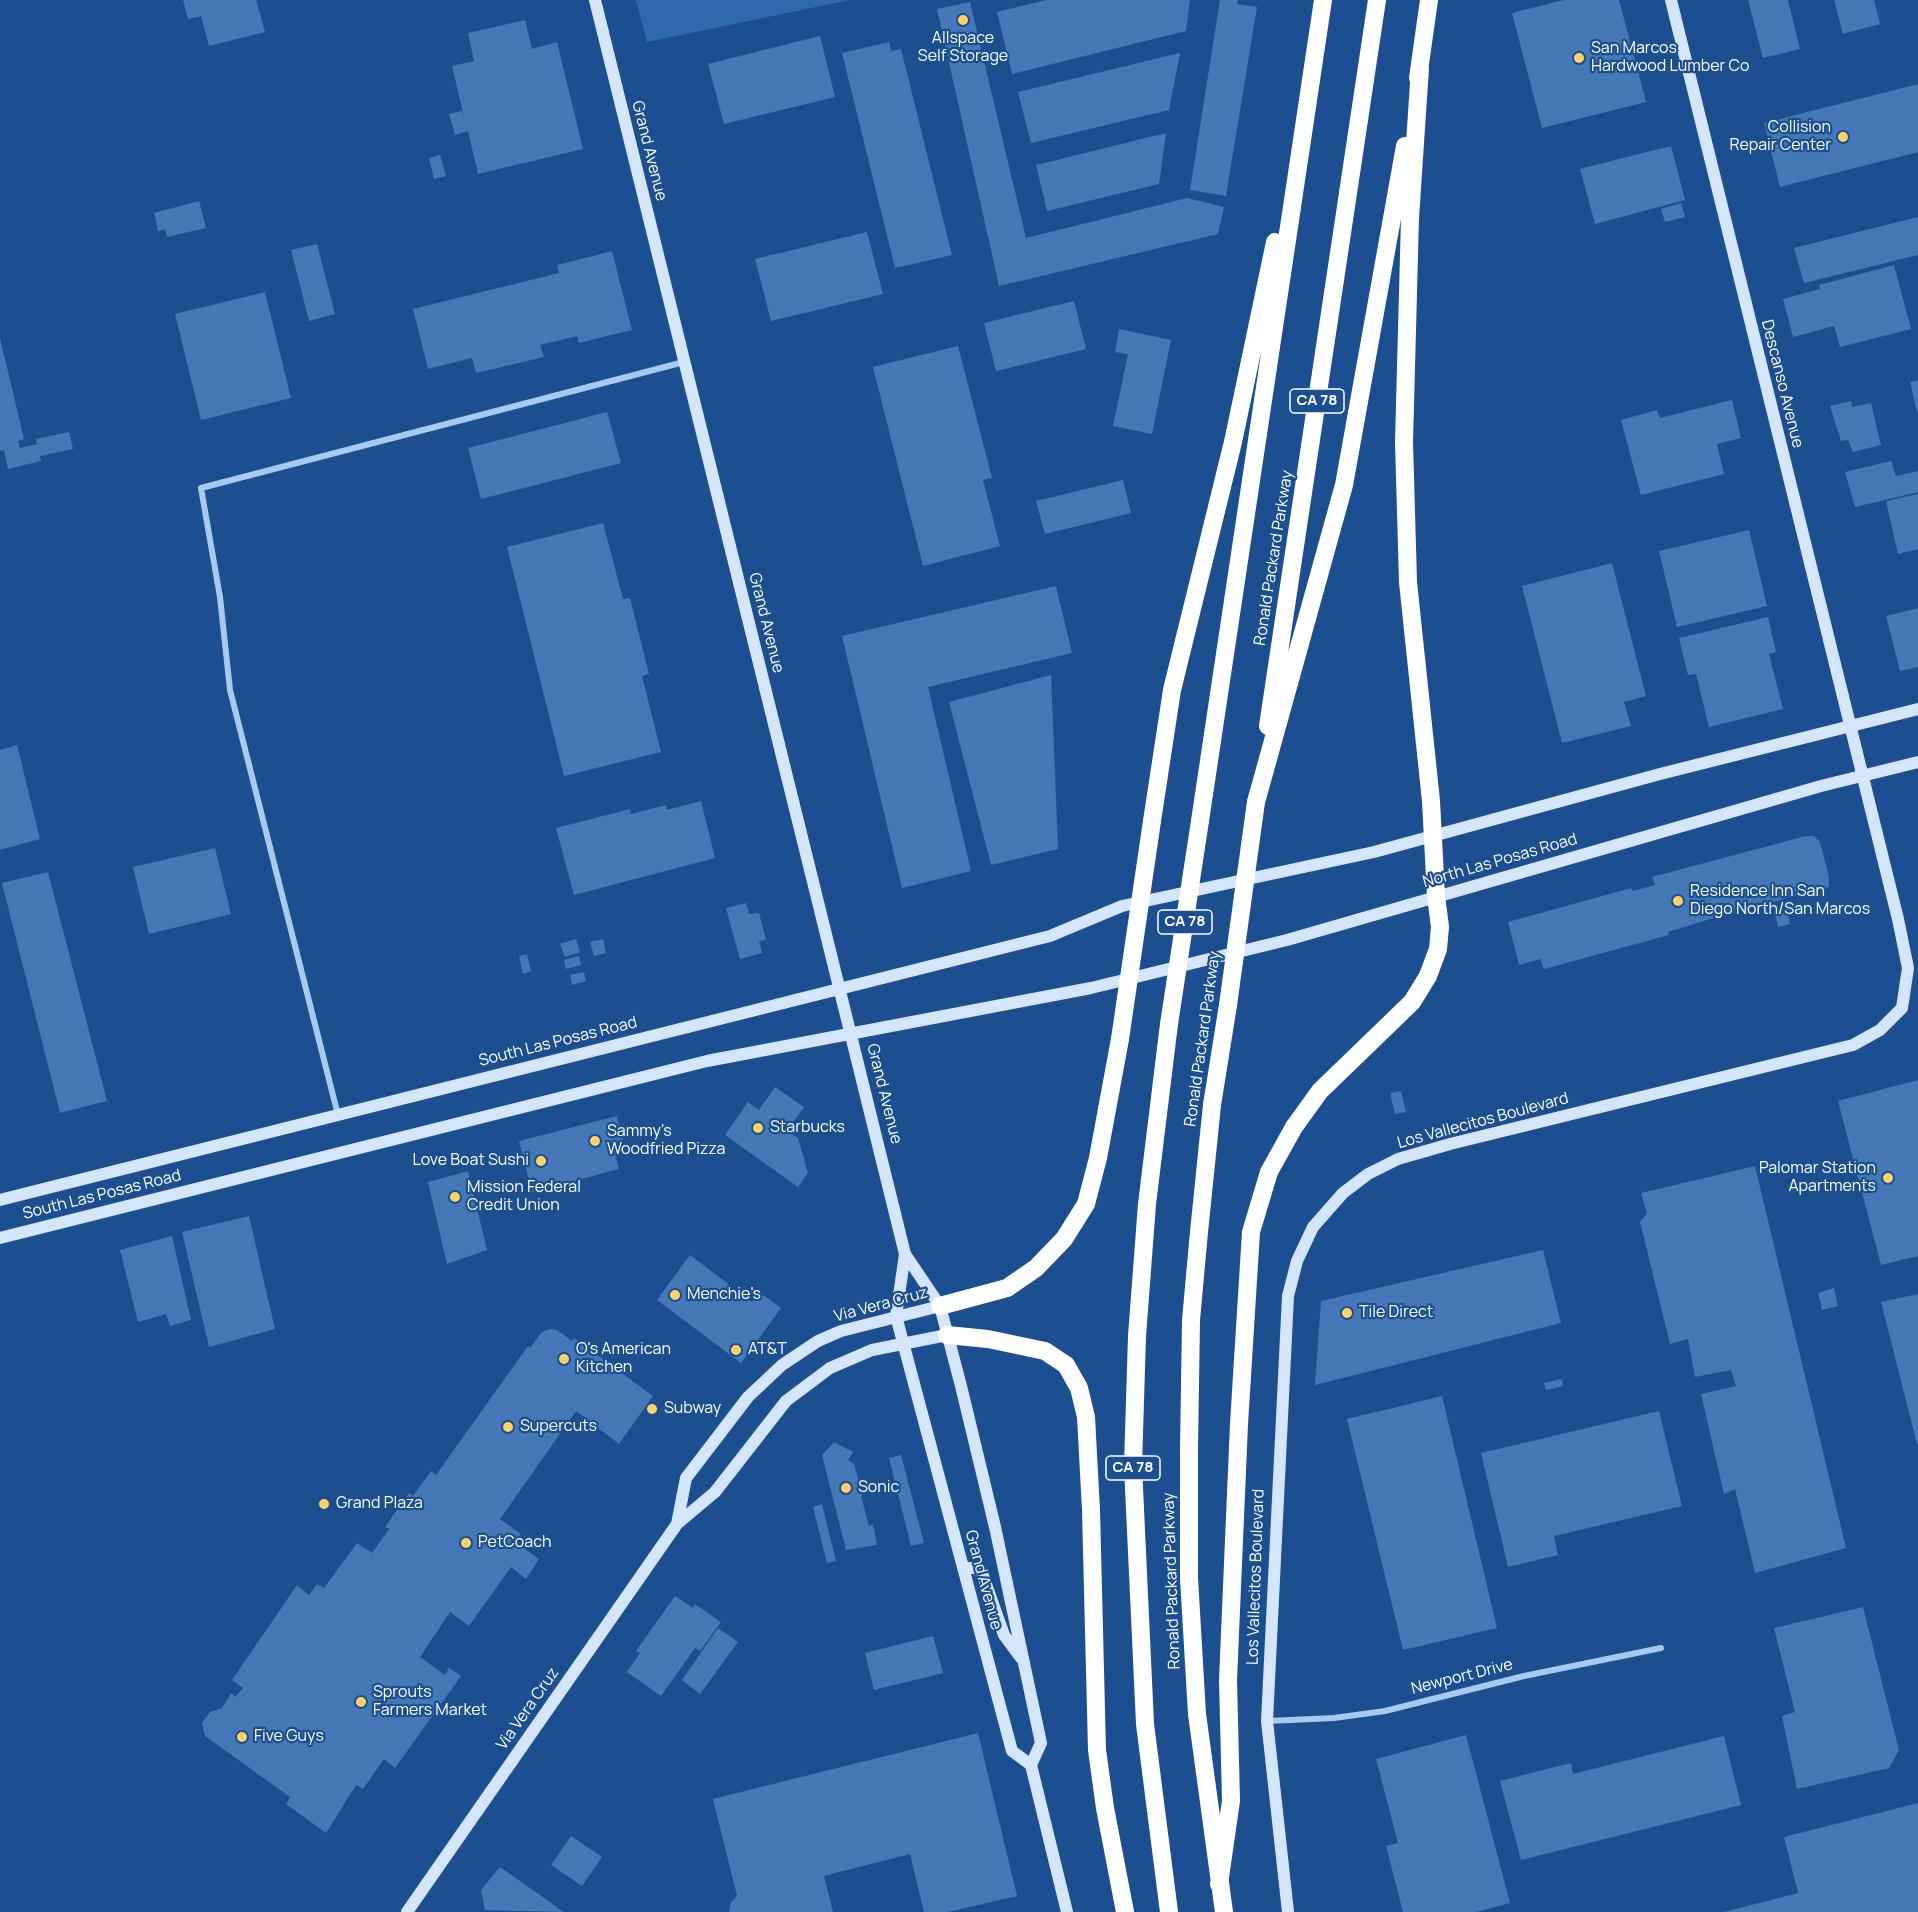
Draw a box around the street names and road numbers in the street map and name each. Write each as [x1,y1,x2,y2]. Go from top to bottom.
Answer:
street label: Grand Avenue [627,99,671,203]
street label: Descanso Avenue [1757,318,1807,450]
road number: CA 78 [1290,389,1344,413]
street label: Ronald Packard Parkway [1251,469,1297,647]
street label: Grand Avenue [744,571,788,675]
street label: North Las Posas Road [1421,830,1579,892]
road number: CA 78 [1158,910,1212,934]
street label: Ronald Packard Parkway [1181,950,1225,1128]
street label: South Las Posas Road [477,1013,639,1071]
street label: Grand Avenue [862,1042,906,1146]
street label: Los Vallecitos Boulevard [1395,1089,1571,1153]
street label: South Las Posas Road [21,1166,183,1224]
street label: Via Vera Cruz [832,1283,930,1327]
road number: CA 78 [1106,1456,1160,1480]
street label: Los Vallecitos Boulevard [1243,1489,1269,1665]
street label: Ronald Packard Parkway [1159,1492,1185,1670]
street label: Grand Avenue [960,1528,1006,1632]
street label: Newport Drive [1409,1655,1515,1699]
street label: Via Vera Cruz [493,1664,563,1754]

